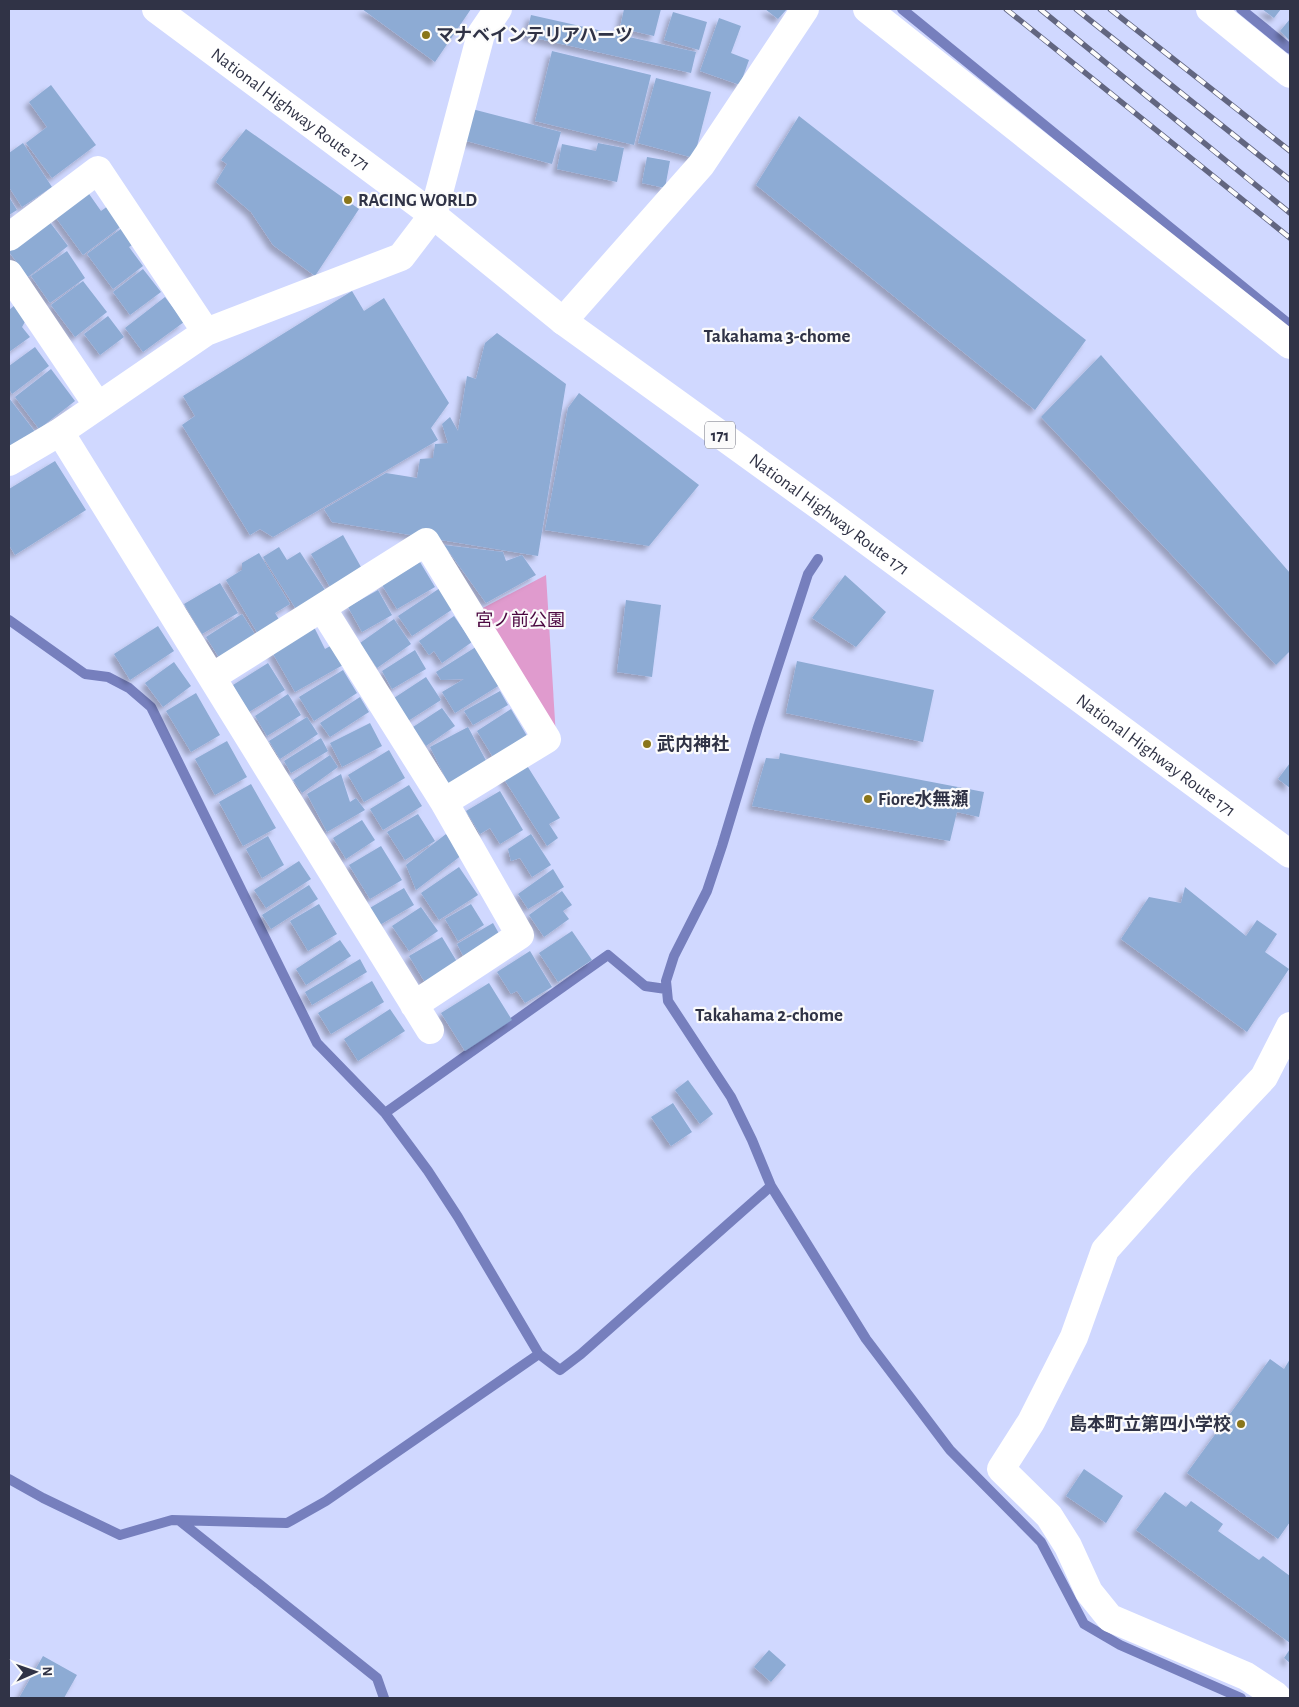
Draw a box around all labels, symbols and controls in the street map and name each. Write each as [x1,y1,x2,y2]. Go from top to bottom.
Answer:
place label: マナベインテリアハーツ [436,26,633,45]
marker: マナベインテリアハーツ [420,29,432,41]
street label: National Highway Route 171 [207,45,373,175]
place label: RACING WORLD [358,192,477,210]
marker: RACING WORLD [342,194,354,206]
district label: Takahama 3-chome [703,327,851,346]
road number: 171 [705,422,735,448]
street label: National Highway Route 171 [746,451,912,579]
park label: 宮ノ前公園 [475,610,565,630]
street label: National Highway Route 171 [1073,691,1239,821]
place label: 武内神社 [657,734,729,754]
marker: 武内神社 [641,738,653,750]
place label: Fiore水無瀬 [878,789,968,809]
marker: Fiore水無瀬 [862,793,874,805]
district label: Takahama 2-chome [695,1006,843,1025]
place label: 島本町立第四小学校 [1069,1414,1231,1434]
marker: 島本町立第四小学校 [1235,1418,1247,1430]
north arrow [10,1647,60,1697]
text: N [40,1666,54,1677]

